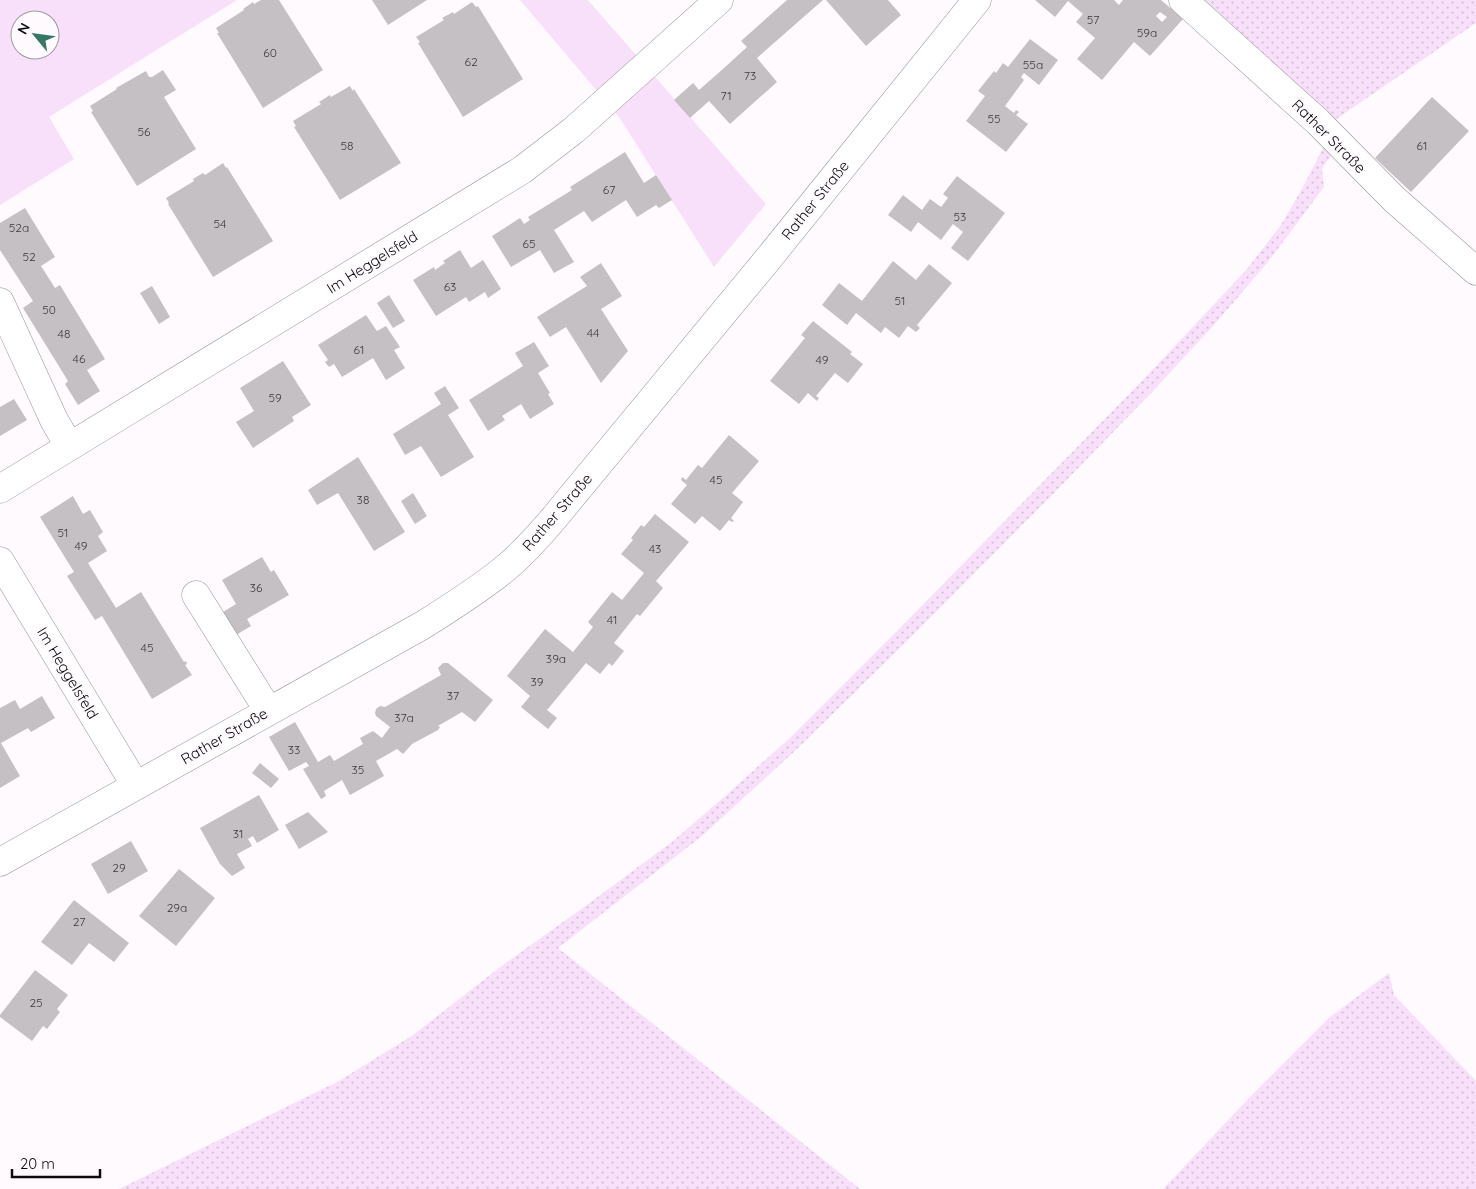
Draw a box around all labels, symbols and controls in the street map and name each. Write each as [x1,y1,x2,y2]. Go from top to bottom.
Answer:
north arrow [10,10,60,60]
house number: 57 [1087,12,1099,27]
text: N [13,20,34,38]
house number: 59a [1137,25,1157,40]
house number: 60 [263,45,277,60]
house number: 62 [464,54,478,69]
house number: 55a [1023,57,1043,72]
house number: 73 [744,68,756,83]
house number: 71 [720,88,732,103]
street label: Rather Straße [1288,95,1370,177]
house number: 55 [987,111,1001,126]
house number: 56 [138,124,151,139]
house number: 58 [340,138,354,153]
house number: 61 [1417,138,1427,153]
street label: Rather Straße [777,156,853,244]
house number: 67 [603,182,615,197]
house number: 53 [954,209,966,224]
house number: 54 [214,216,226,231]
house number: 52a [9,220,29,235]
street label: Im Heggelsfeld [323,226,421,298]
house number: 65 [523,236,536,251]
house number: 52 [22,249,36,264]
house number: 63 [444,279,456,294]
house number: 51 [895,293,905,308]
house number: 50 [42,302,56,317]
house number: 44 [587,325,599,340]
house number: 48 [58,326,70,341]
house number: 61 [354,342,364,357]
house number: 46 [73,351,86,366]
house number: 49 [816,352,829,367]
house number: 59 [268,390,282,405]
street label: Rather Straße [518,469,596,555]
house number: 45 [710,472,722,487]
house number: 38 [357,492,369,507]
house number: 51 [58,525,68,540]
house number: 49 [75,538,88,553]
house number: 43 [649,541,661,556]
house number: 36 [250,580,263,595]
house number: 41 [607,612,617,627]
street label: Im Heggelsfeld [33,624,103,722]
house number: 45 [141,640,153,655]
house number: 39a [546,651,566,666]
house number: 39 [531,674,544,689]
house number: 37 [447,688,459,703]
street label: Rather Straße [177,704,271,768]
house number: 37a [394,710,414,725]
house number: 33 [288,742,300,757]
house number: 35 [352,762,364,777]
house number: 31 [233,826,243,841]
house number: 29 [112,860,126,875]
house number: 29a [167,900,187,915]
house number: 27 [73,914,85,929]
house number: 25 [29,995,43,1010]
scale bar [12,1146,100,1178]
text: 20 m [20,1154,55,1173]

